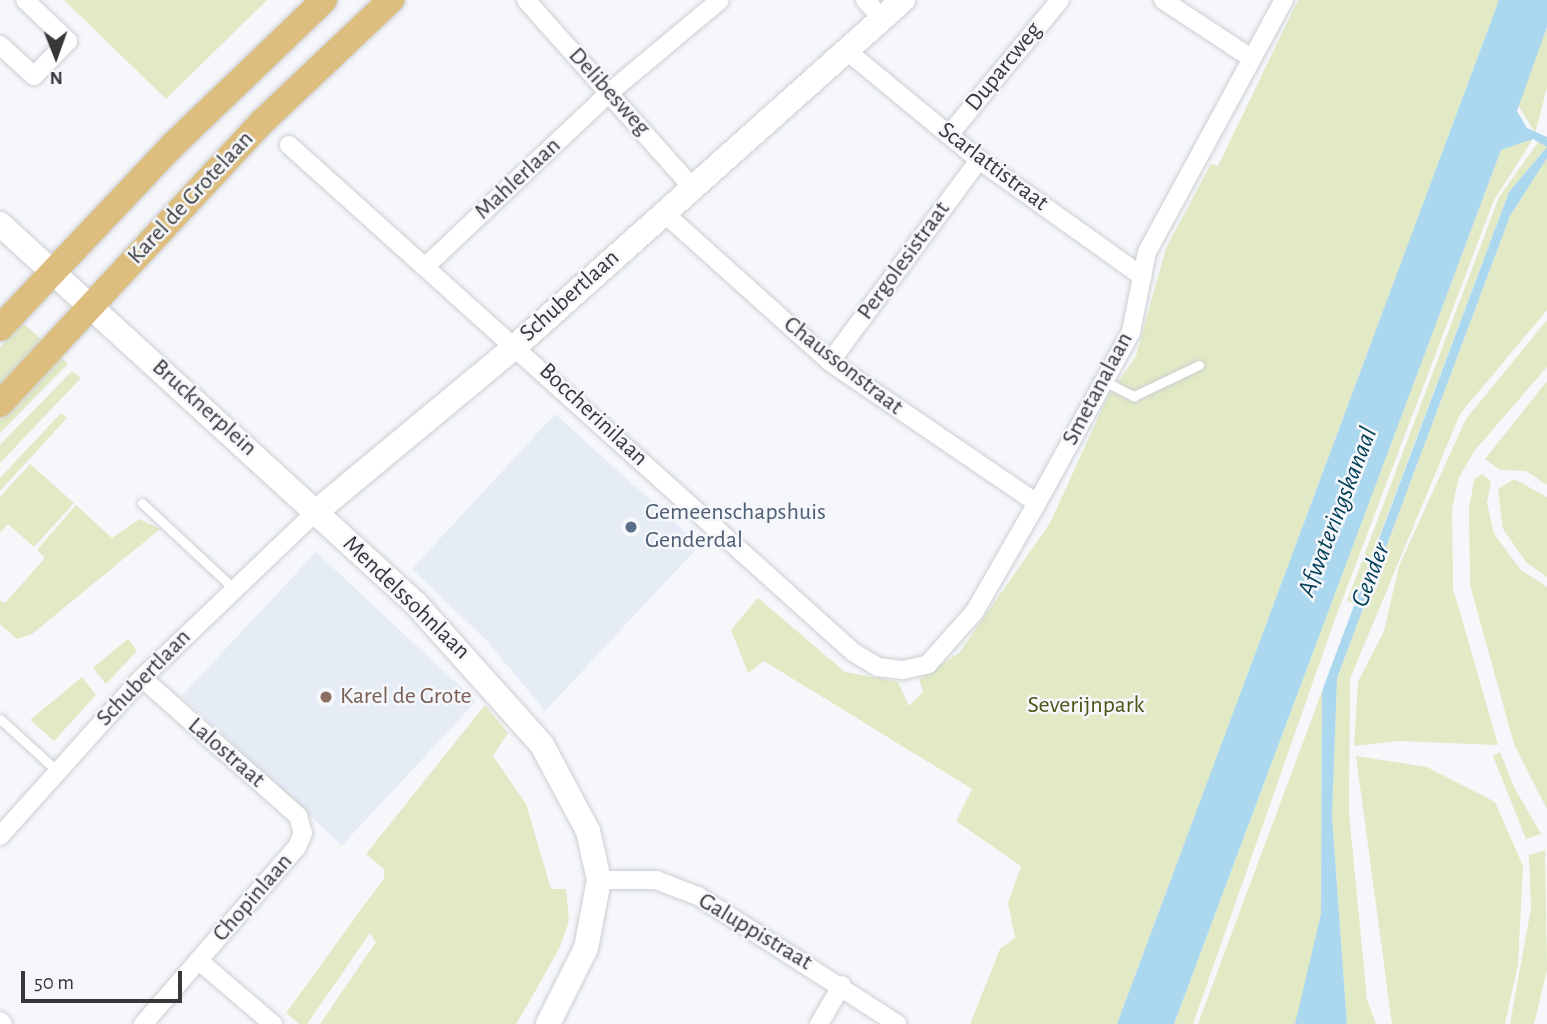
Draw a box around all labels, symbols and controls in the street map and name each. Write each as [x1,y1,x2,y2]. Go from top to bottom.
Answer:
street label: Duparcweg [959,17,1049,117]
north arrow [21,21,91,91]
street label: Delibesweg [562,42,656,142]
text: N [50,68,63,87]
street label: Scarlattistraat [932,116,1054,218]
street label: Karel de Grotelaan [122,125,260,271]
street label: Mahlerlaan [469,132,567,226]
street label: Pergolesistraat [851,196,957,326]
street label: Schubertlaan [514,244,626,348]
street label: Chaussonstraat [777,310,909,422]
street label: Smetanalaan [1056,328,1140,450]
street label: Brucknerplein [146,353,262,463]
street label: Boccherinilaan [533,357,653,473]
water label: Afwateringskanaal [1291,423,1385,601]
place label: Gemeenschapshuis Genderdal [645,499,826,555]
marker: Gemeenschapshuis Genderdal [623,519,639,535]
street label: Mendelssohnlaan [336,530,476,666]
water label: Gender [1345,539,1397,611]
street label: Schubertlaan [91,623,197,733]
place label: Karel de Grote [340,683,472,711]
marker: Karel de Grote [318,689,334,705]
park label: Severijnpark [1028,692,1144,720]
street label: Lalostraat [182,712,270,794]
street label: Chopinlaan [207,848,299,948]
street label: Galuppistraat [693,887,817,977]
scale bar [24,958,186,1002]
text: 50 m [34,972,74,993]

